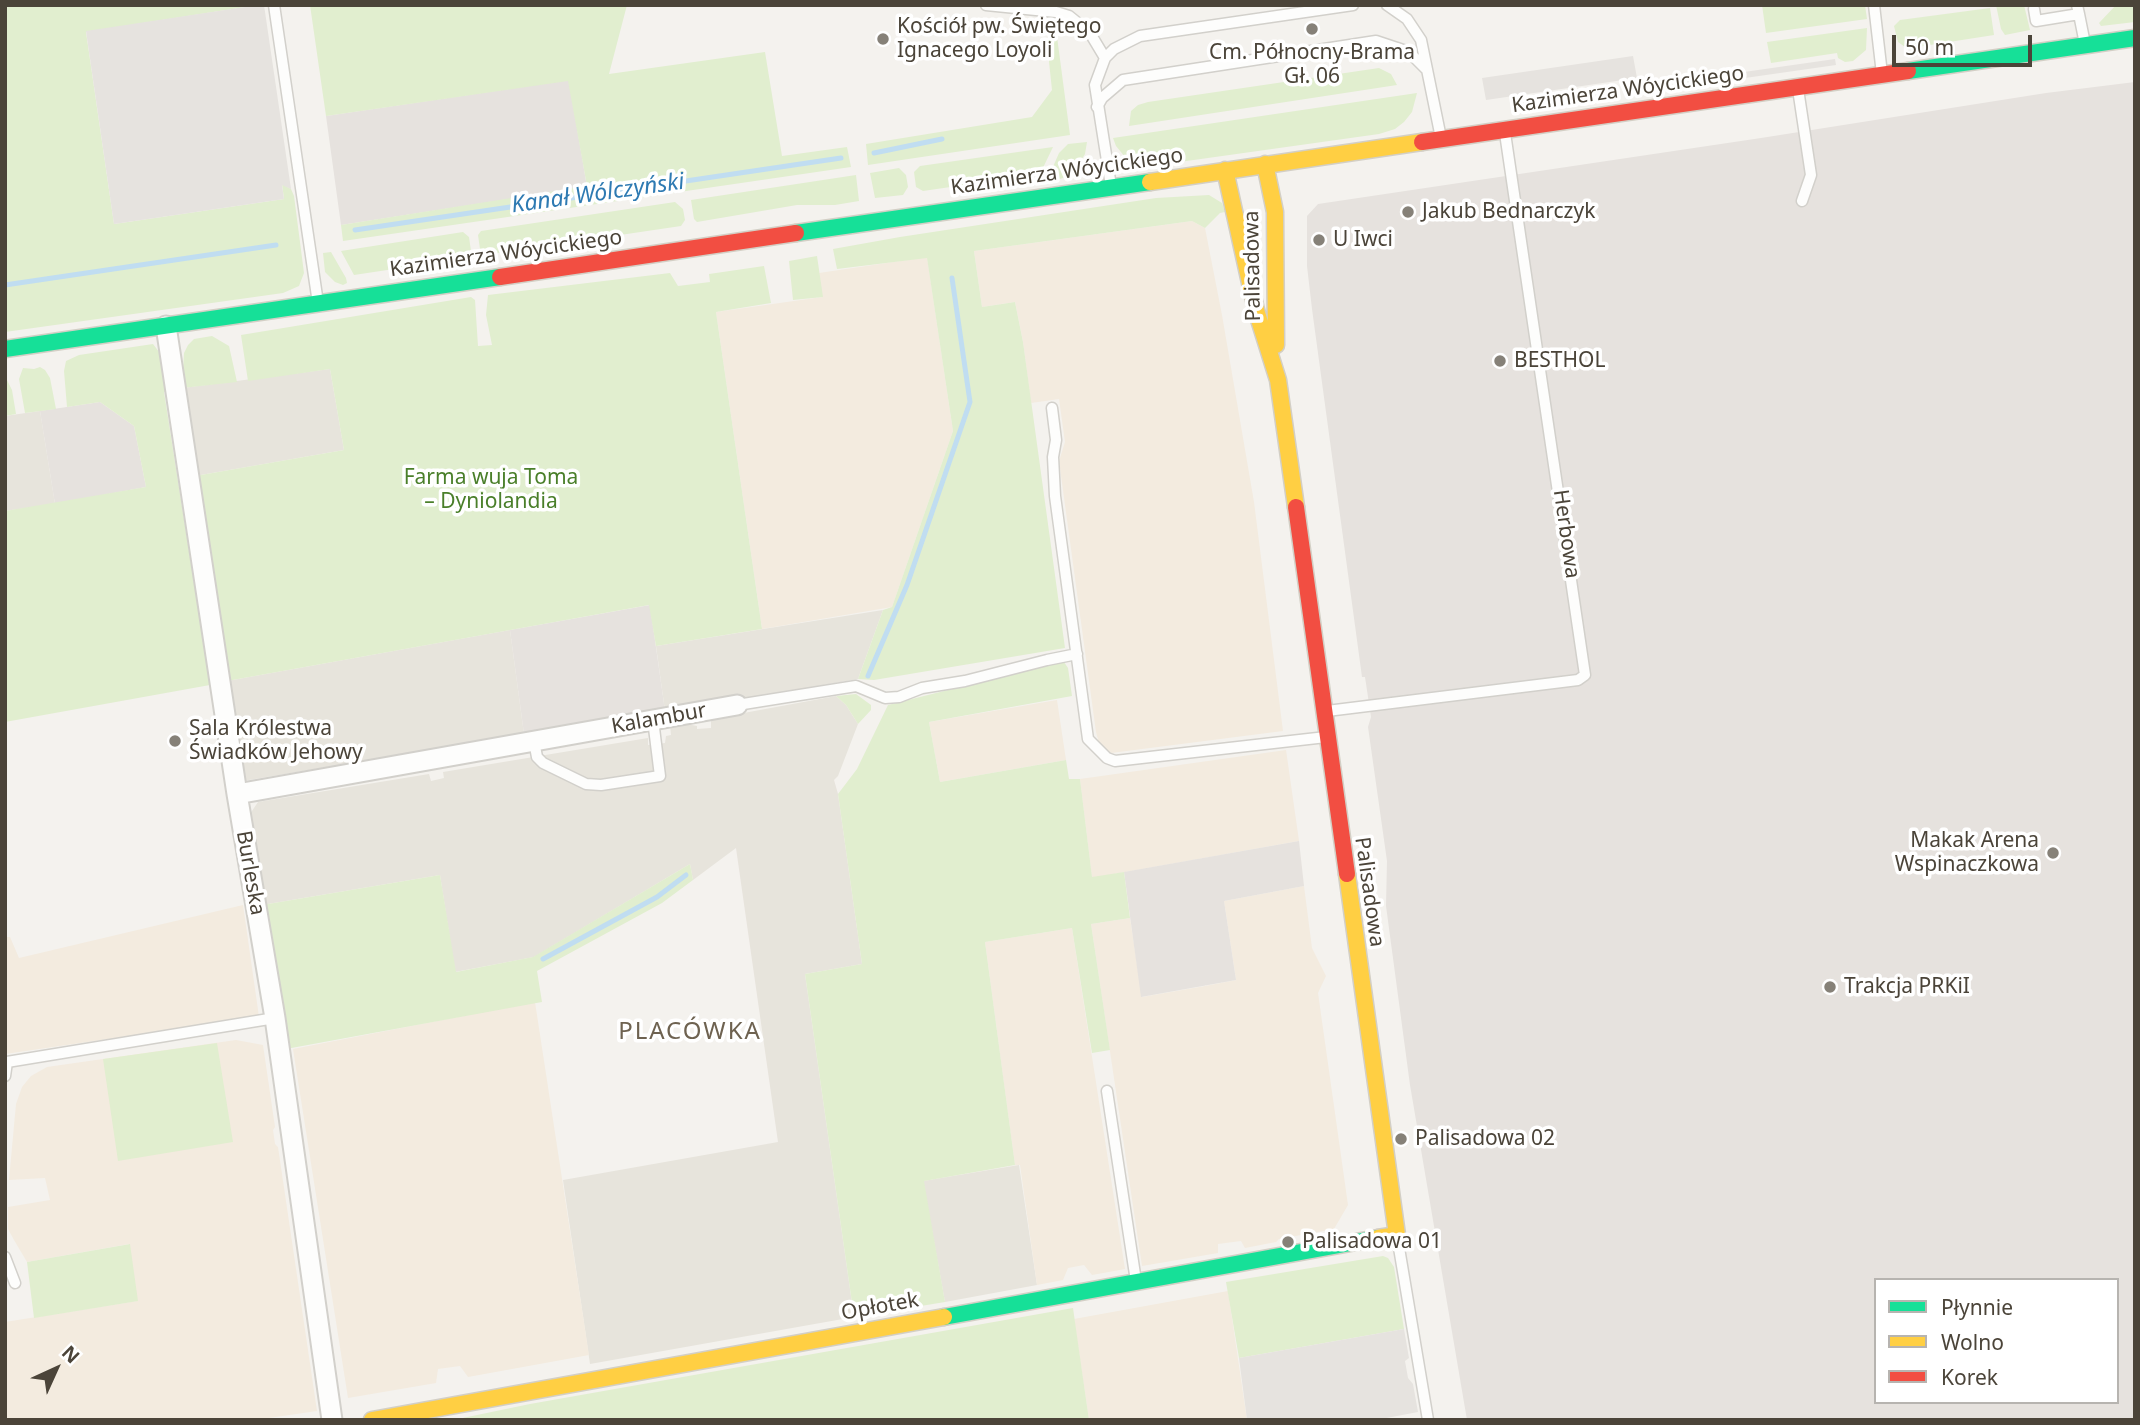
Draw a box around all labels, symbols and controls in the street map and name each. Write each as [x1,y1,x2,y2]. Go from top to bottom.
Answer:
place label: Kościół pw. Świętego Ignacego Loyoli [897,14,1101,64]
marker: Cm. Północny-Brama Gł. 06 [1304,21,1320,37]
scale bar [1895,21,2035,65]
marker: Kościół pw. Świętego Ignacego Loyoli [875,31,891,47]
text: 50 m [1905,33,1954,61]
place label: Cm. Północny-Brama Gł. 06 [1209,40,1415,90]
street label: Kazimierza Wóycickiego [1510,61,1746,119]
street label: Kazimierza Wóycickiego [949,143,1185,201]
water label: Kanał Wólczyński [510,168,686,220]
place label: Jakub Bednarczyk [1422,199,1595,225]
marker: Jakub Bednarczyk [1400,204,1416,220]
street label: Palisadowa [1239,210,1267,322]
street label: Kazimierza Wóycickiego [388,225,624,283]
place label: U Iwci [1333,227,1393,253]
marker: U Iwci [1311,232,1327,248]
place label: BESTHOL [1514,348,1605,374]
marker: BESTHOL [1492,353,1508,369]
park label: Farma wuja Toma – Dyniolandia [404,465,578,515]
street label: Herbowa [1547,488,1585,580]
street label: Kalambur [609,698,709,740]
place label: Sala Królestwa Świadków Jehowy [189,716,363,766]
marker: Sala Królestwa Świadków Jehowy [167,733,183,749]
place label: Makak Arena Wspinaczkowa [1895,828,2039,878]
street label: Burleska [230,829,270,917]
street label: Palisadowa [1349,835,1389,949]
marker: Makak Arena Wspinaczkowa [2045,845,2061,861]
place label: Trakcja PRKiI [1844,974,1970,1000]
marker: Trakcja PRKiI [1822,979,1838,995]
district label: PLACÓWKA [619,1018,761,1046]
place label: Palisadowa 02 [1415,1126,1555,1152]
marker: Palisadowa 02 [1393,1131,1409,1147]
place label: Palisadowa 01 [1302,1229,1442,1255]
marker: Palisadowa 01 [1280,1234,1296,1250]
legend [1874,1278,2119,1404]
street label: Opłotek [839,1288,921,1326]
text: Płynnie [1941,1293,2013,1321]
text: Wolno [1941,1328,2004,1356]
north arrow [21,1334,91,1404]
text: N [56,1339,85,1369]
text: Korek [1941,1363,1998,1391]

